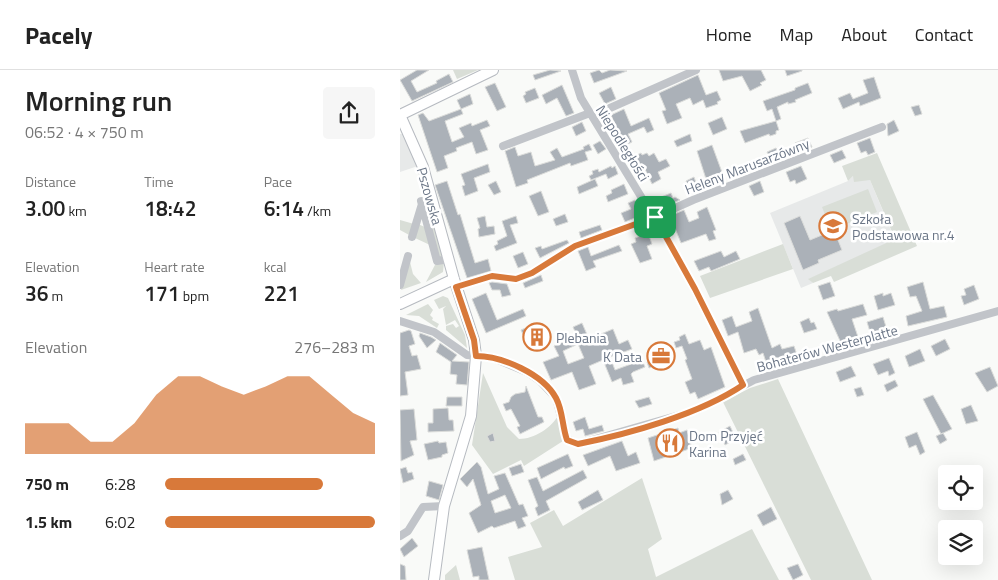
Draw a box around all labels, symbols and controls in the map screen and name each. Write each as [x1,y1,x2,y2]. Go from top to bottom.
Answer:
text: Pacely [25,17,93,53]
text: Home [706,21,752,48]
text: Map [780,21,813,48]
text: About [841,21,887,48]
text: Contact [915,21,973,48]
text: Morning run [25,79,172,122]
button: share [323,87,375,139]
street label: Niepodległości [591,101,655,185]
text: 06:52 · 4 × 750 m [25,120,144,144]
street label: Heleny Marusarzówny [682,132,813,199]
street label: Pszowska [412,165,448,227]
text: Distance [25,171,76,192]
text: Time [144,171,174,192]
text: Pace [264,171,292,192]
text: 3.00 [25,192,65,224]
text: 18:42 [144,192,196,224]
text: 6:14 [264,192,304,224]
pin [634,196,676,238]
text: km [65,200,87,221]
text: /km [304,200,331,221]
icon: arrive [641,203,669,231]
place label: Szkoła Podstawowa nr.4 [852,208,955,245]
school or university icon: Szkoła Podstawowa nr.4 [818,211,848,241]
text: Elevation [25,256,79,277]
text: Heart rate [144,256,204,277]
text: kcal [264,256,287,277]
text: 36 [25,277,49,309]
text: 171 [144,277,180,309]
text: 221 [264,277,299,309]
text: m [49,285,63,306]
text: bpm [180,285,209,306]
street label: Bohaterów Westerplatte [754,319,900,377]
building icon: Plebania [522,322,552,352]
place label: Plebania [556,327,607,348]
text: Elevation [25,335,87,359]
text: 276–283 m [294,335,375,359]
office icon: K Data [646,341,676,371]
place label: K Data [603,346,642,367]
place label: Dom Przyjęć Karina [689,425,763,462]
restaurant icon: Dom Przyjęć Karina [655,428,685,458]
map controls [938,465,983,565]
button: locate [938,465,983,510]
text: 750 m [25,472,69,496]
text: 6:28 [105,472,135,496]
text: 1.5 km [25,510,72,534]
text: 6:02 [105,510,135,534]
button: layers [938,520,983,565]

